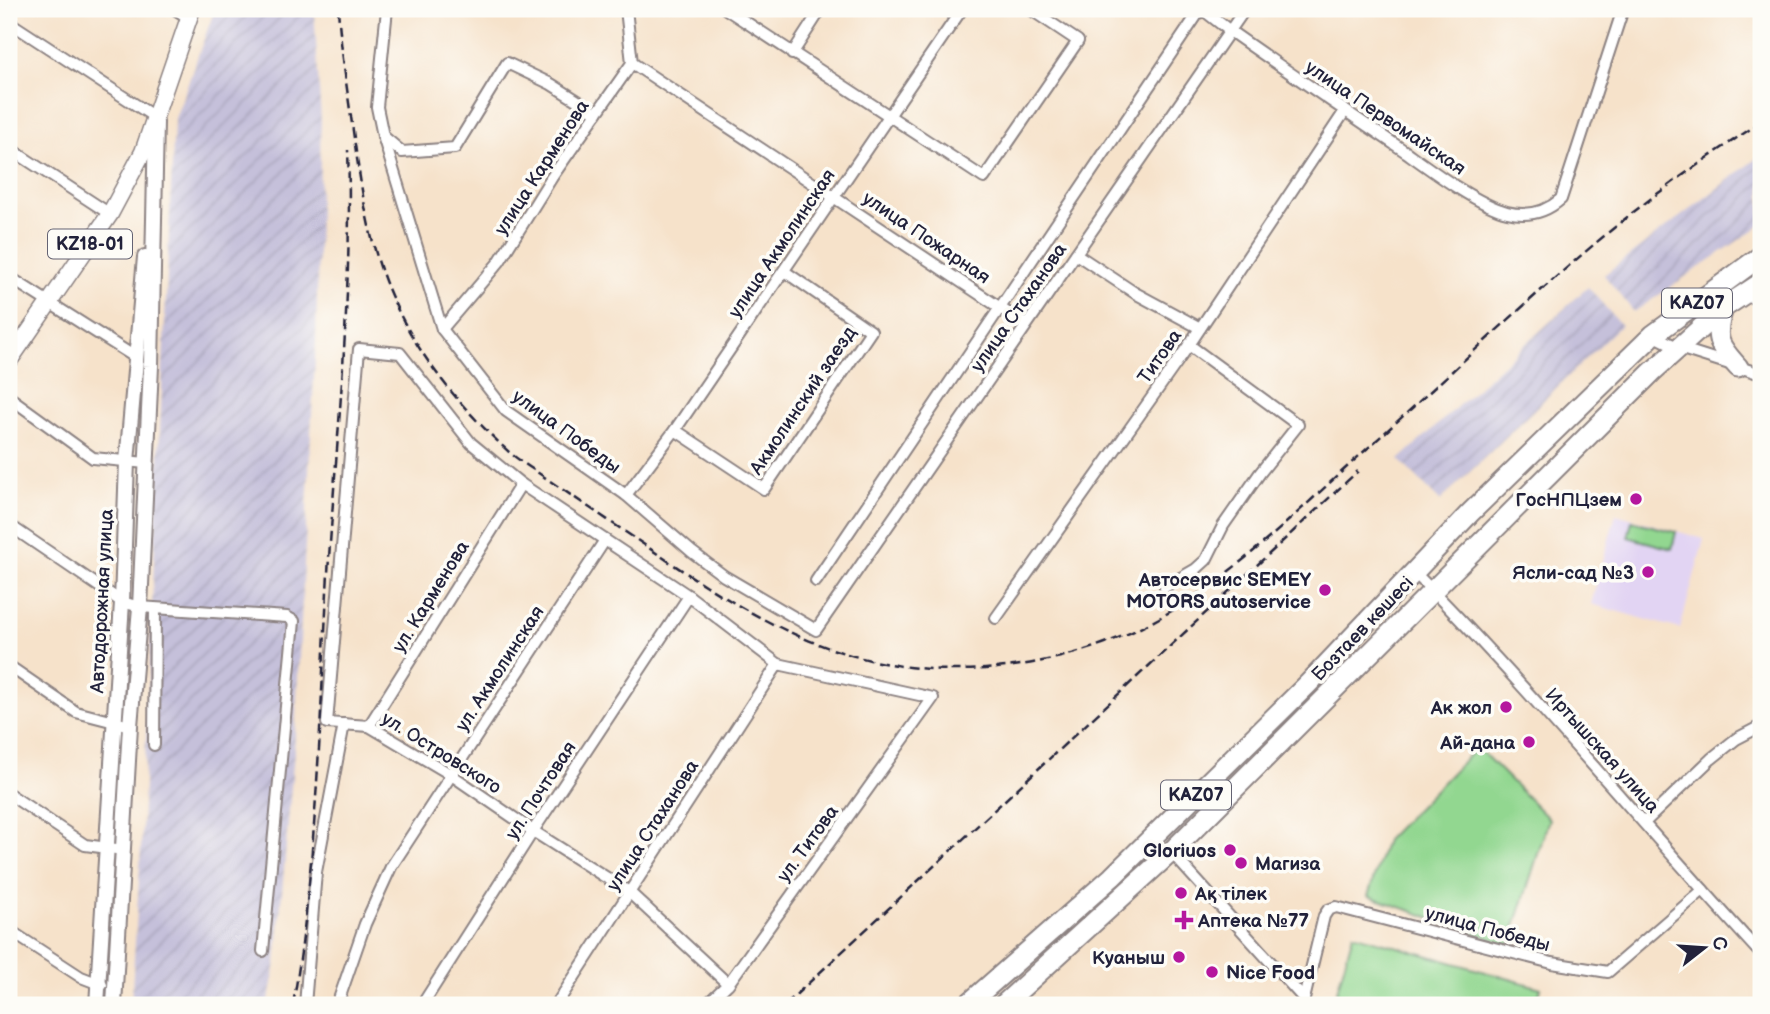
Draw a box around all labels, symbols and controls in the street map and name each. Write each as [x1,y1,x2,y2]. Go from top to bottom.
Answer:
street label: улица Первомайская [1301,56,1470,181]
street label: улица Карменова [490,96,595,240]
street label: улица Акмолинская [724,165,841,323]
street label: улица Пожарная [858,187,994,289]
road number: KZ18-01 [48,230,132,258]
street label: улица Стаханова [966,239,1072,377]
road number: KAZ07 [1662,288,1732,318]
street label: Акмолинский заезд [745,322,862,480]
street label: Титова [1133,325,1187,389]
street label: улица Победы [508,385,625,479]
place label: ГосНПЦзем [1515,489,1622,512]
marker: ГосНПЦзем [1628,491,1644,507]
street label: Автодорожная улица [86,508,119,695]
street label: ул. Карменова [388,537,475,657]
place label: Ясли-сад №3 [1512,562,1634,585]
marker: Ясли-сад №3 [1640,564,1656,580]
place label: Автосервис SEMEY MOTORS autoservice [1126,569,1312,614]
street label: Бозтаев көшесі [1307,572,1419,686]
marker: Автосервис SEMEY MOTORS autoservice [1317,582,1333,598]
street label: ул. Акмолинская [451,602,549,736]
street label: Иртышская улица [1540,684,1664,818]
place label: Ак жол [1430,697,1492,720]
marker: Ак жол [1498,699,1514,715]
street label: ул. Островского [377,707,505,799]
place label: Ай-дана [1439,732,1516,755]
marker: Ай-дана [1521,734,1537,750]
street label: ул. Почтовая [501,737,582,844]
street label: улица Стаханова [602,756,704,896]
road number: KAZ07 [1161,780,1231,810]
street label: ул. Титова [773,801,844,887]
place label: Gloriuos [1143,840,1216,863]
marker: Gloriuos [1222,842,1238,858]
place label: Магиза [1255,853,1321,876]
marker: Магиза [1233,855,1249,871]
place label: Ақ тілек [1194,883,1268,906]
marker: Ақ тілек [1173,885,1189,901]
street label: улица Победы [1423,902,1552,957]
place label: Аптека №77 [1197,910,1310,933]
marker: Аптека №77 [1176,912,1192,928]
north arrow [1668,912,1738,982]
text: С [1706,934,1732,953]
place label: Куаныш [1092,947,1165,970]
marker: Куаныш [1171,949,1187,965]
place label: Nice Food [1226,962,1315,985]
marker: Nice Food [1204,964,1220,980]

